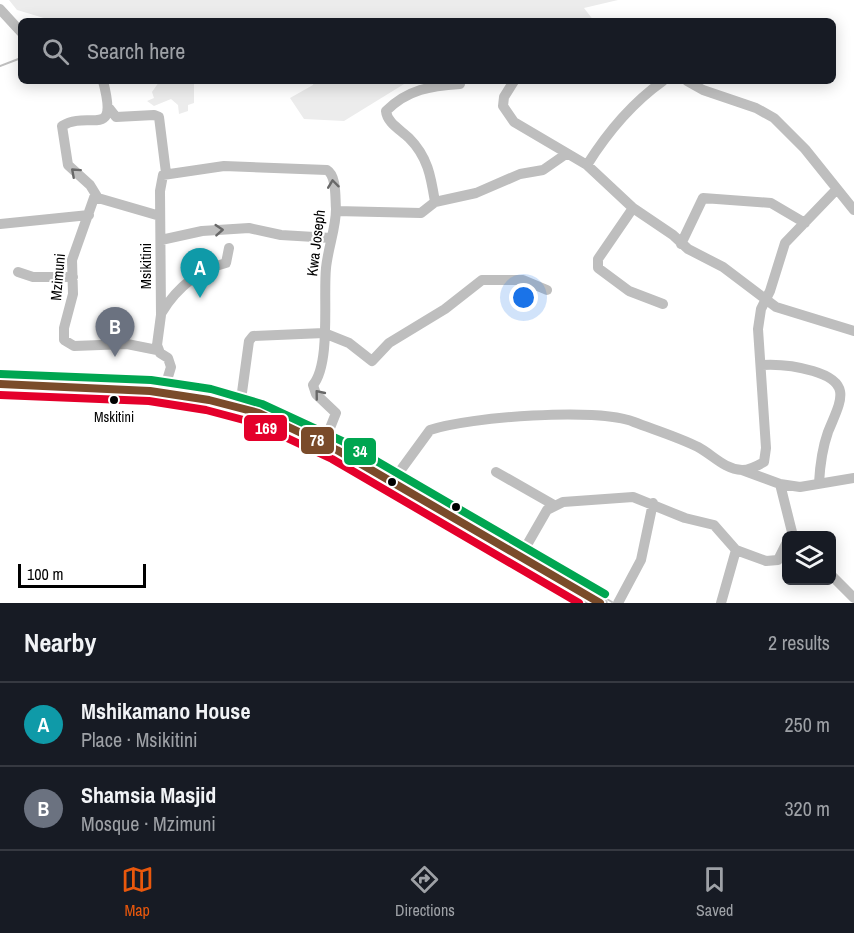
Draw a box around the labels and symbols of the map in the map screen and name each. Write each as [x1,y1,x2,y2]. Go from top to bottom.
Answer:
one-way arrow [71,168,82,179]
one-way arrow [327,179,340,189]
street label: Kwa Joseph [301,208,330,277]
one-way arrow [214,224,223,237]
street label: Msikitini [135,243,156,289]
pin: A [180,248,220,298]
street label: Mzimuni [45,253,70,301]
your location [509,283,538,312]
pin: B [96,308,134,357]
one-way arrow [316,390,327,401]
marker: Mskitini [108,394,120,406]
place label: Mskitini [94,408,134,426]
line badge: 169 [243,414,288,442]
text: 169 [255,417,277,439]
line badge: 78 [300,426,335,455]
text: 78 [310,429,324,451]
line badge: 34 [343,437,377,466]
text: 34 [353,440,368,462]
unlabelled marker [386,476,398,488]
unlabelled marker [450,501,462,513]
scale bar [18,561,146,588]

